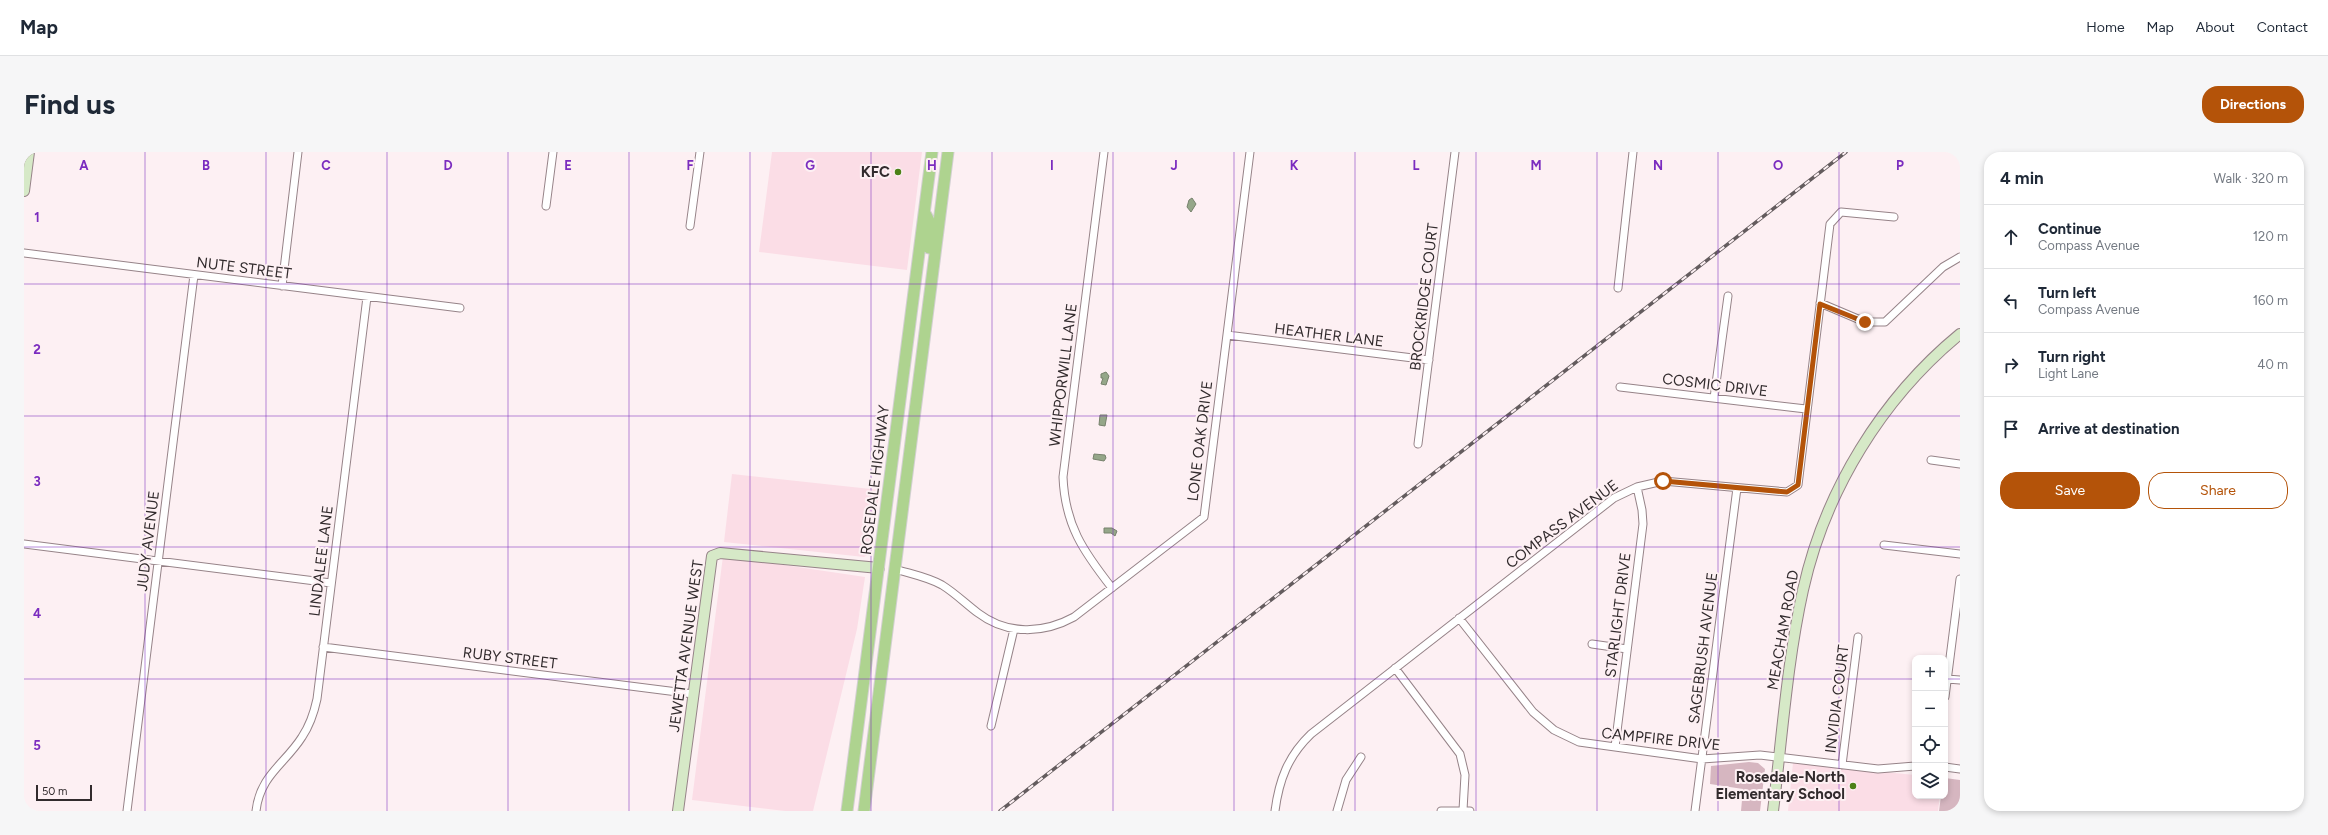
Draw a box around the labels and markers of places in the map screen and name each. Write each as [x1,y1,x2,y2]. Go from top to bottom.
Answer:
place label: KFC [861,163,890,181]
marker: KFC [893,167,903,177]
place label: Rosedale-North Elementary School [1716,768,1845,803]
marker: Rosedale-North Elementary School [1848,781,1858,791]

